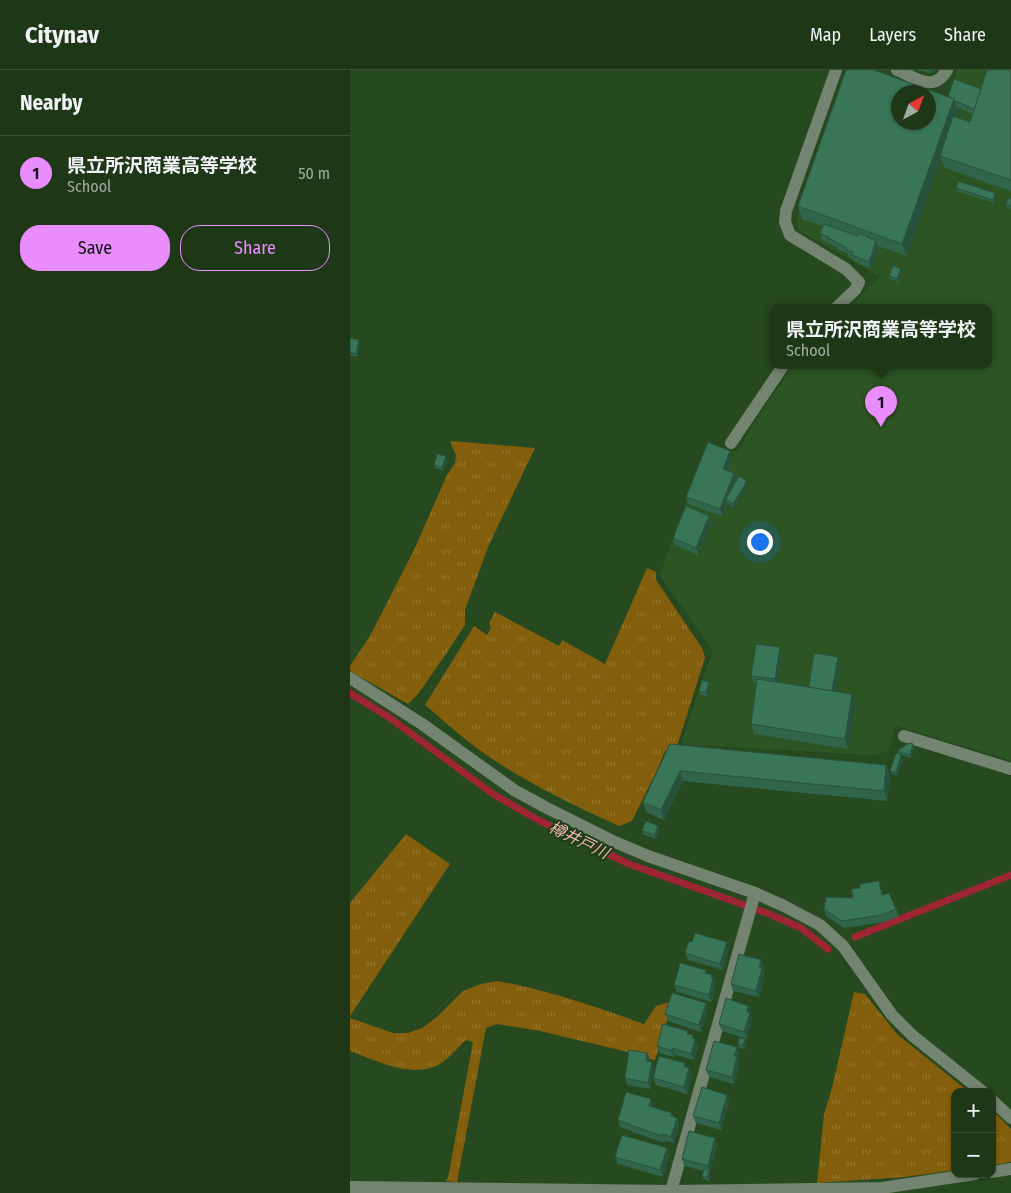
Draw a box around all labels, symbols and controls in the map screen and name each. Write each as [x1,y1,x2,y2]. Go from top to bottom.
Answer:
text: Citynav [25,21,99,49]
text: Map [810,24,841,46]
text: Layers [869,24,916,46]
text: Share [944,24,986,46]
north arrow [891,85,936,130]
text: Nearby [20,90,82,116]
text: 県立所沢商業高等学校 [67,154,257,177]
text: 1 [33,164,39,183]
text: 50 m [298,164,330,183]
text: School [67,177,111,196]
button: Save [20,225,170,271]
button: Share [180,225,330,271]
popup [770,304,992,369]
text: 県立所沢商業高等学校 [786,318,976,341]
text: School [786,341,830,360]
pin: 1 [865,386,897,427]
your location [747,529,773,555]
water label: 樽井戸川 [546,817,614,863]
map controls [951,1088,996,1178]
button: + [951,1088,996,1133]
button: − [951,1133,996,1178]

